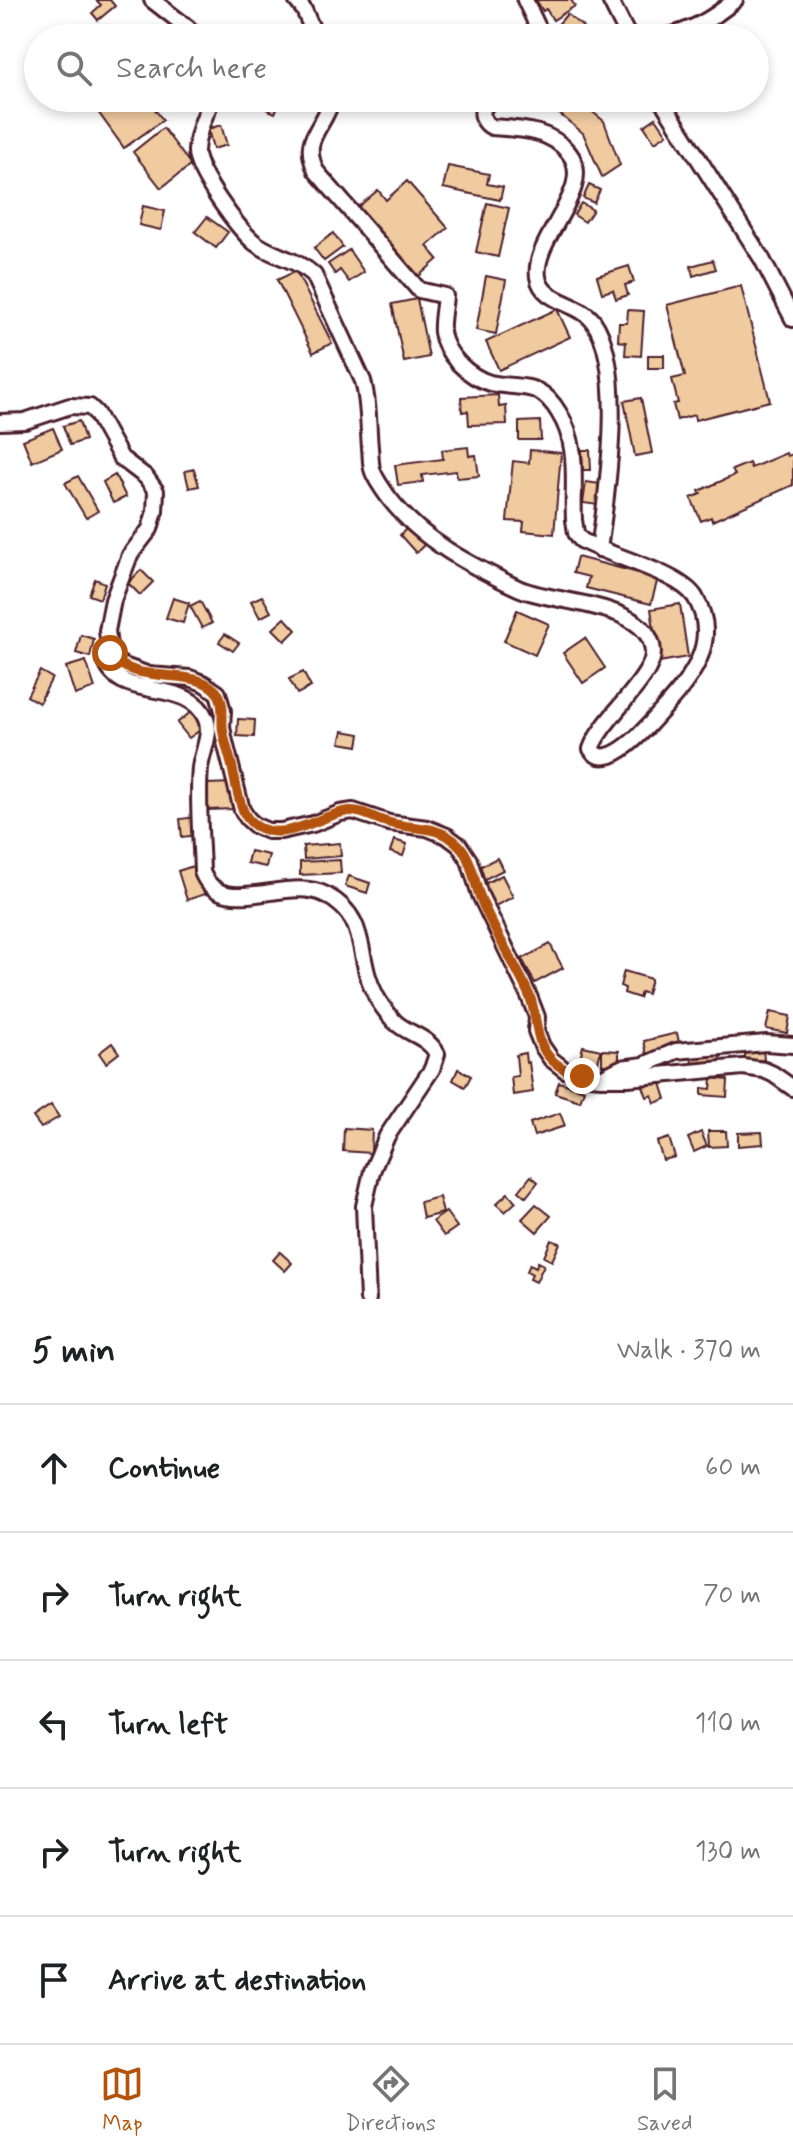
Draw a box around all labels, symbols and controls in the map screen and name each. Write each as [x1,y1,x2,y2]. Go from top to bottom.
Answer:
search box [24,24,769,112]
icon: search [52,46,96,90]
text: Search here [116,49,267,88]
route start [92,635,128,671]
route end [564,1058,600,1094]
text: 5 min [32,1329,115,1374]
text: Walk · 370 m [617,1334,761,1368]
icon: ahead [32,1446,76,1490]
text: Continue [108,1449,220,1488]
text: 60 m [705,1451,761,1485]
icon: right [32,1574,76,1618]
text: Turn right [108,1577,241,1616]
text: 70 m [703,1579,761,1613]
icon: left [32,1702,76,1746]
text: Turn left [108,1705,228,1744]
text: 110 m [695,1707,761,1741]
icon: right [32,1830,76,1874]
text: Turn right [108,1833,241,1872]
text: 130 m [695,1835,761,1869]
icon: arrive [32,1958,76,2002]
text: Arrive at destination [108,1961,366,2000]
tab: Map [100,2062,144,2138]
tab: Directions [345,2062,436,2138]
tab: Saved [637,2062,692,2138]

